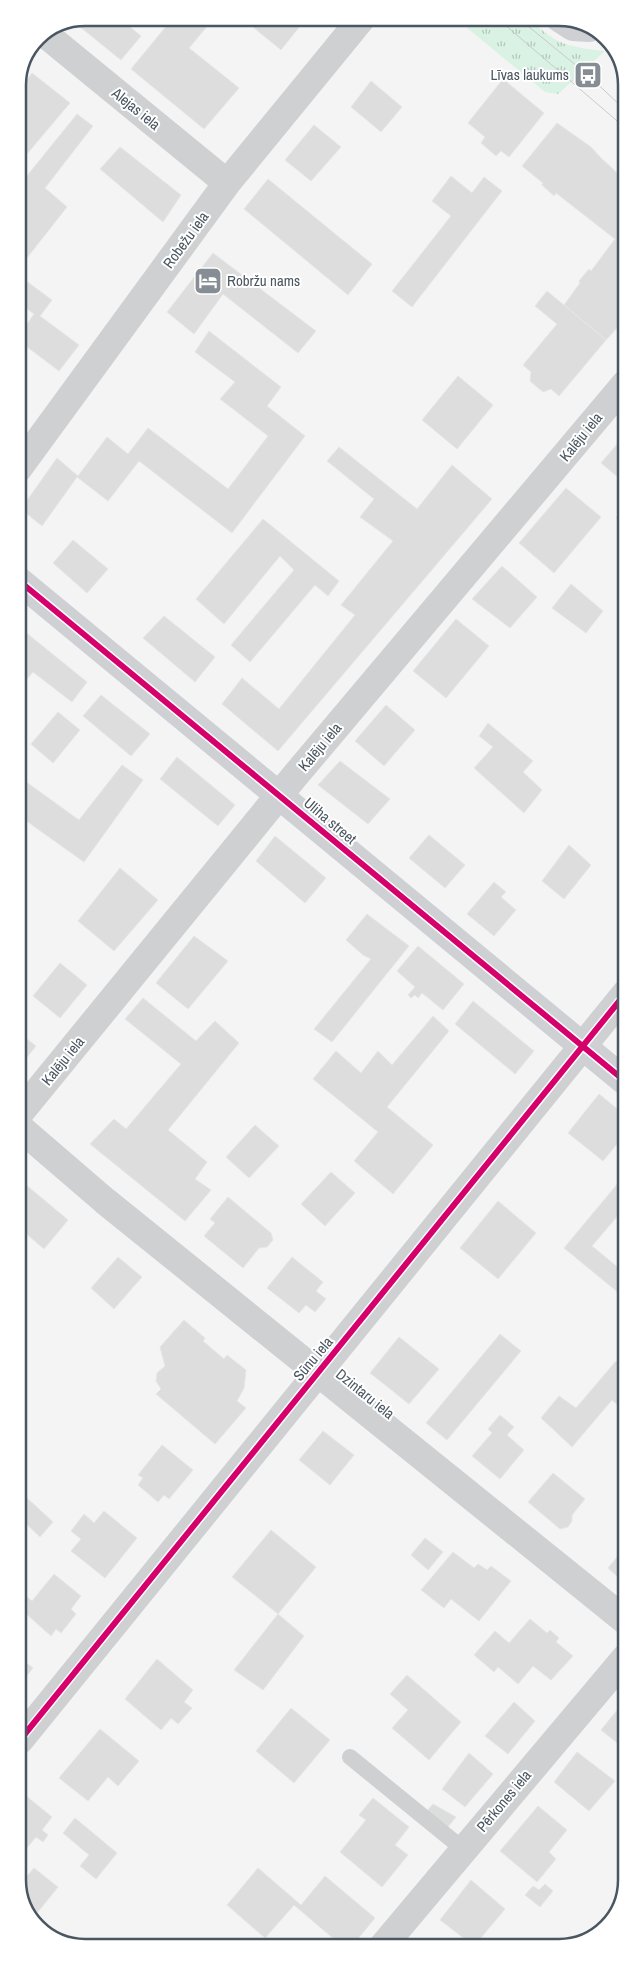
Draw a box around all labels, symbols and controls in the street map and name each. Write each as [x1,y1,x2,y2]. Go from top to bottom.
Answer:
bus stop icon: Līvas laukums [573,60,603,90]
place label: Līvas laukums [490,64,569,85]
street label: Alejas iela [107,82,165,135]
street label: Robežu iela [158,207,213,272]
hotel icon: Robržu nams [193,266,223,296]
place label: Robržu nams [227,270,300,291]
street label: Kalēju iela [554,408,607,466]
street label: Kalēju iela [293,718,346,775]
street label: Uliha street [299,792,362,849]
street label: Kalēju iela [36,1032,89,1090]
street label: Sūnu iela [288,1332,337,1385]
street label: Dzintaru iela [332,1364,399,1424]
street label: Pērkones iela [471,1765,536,1836]

